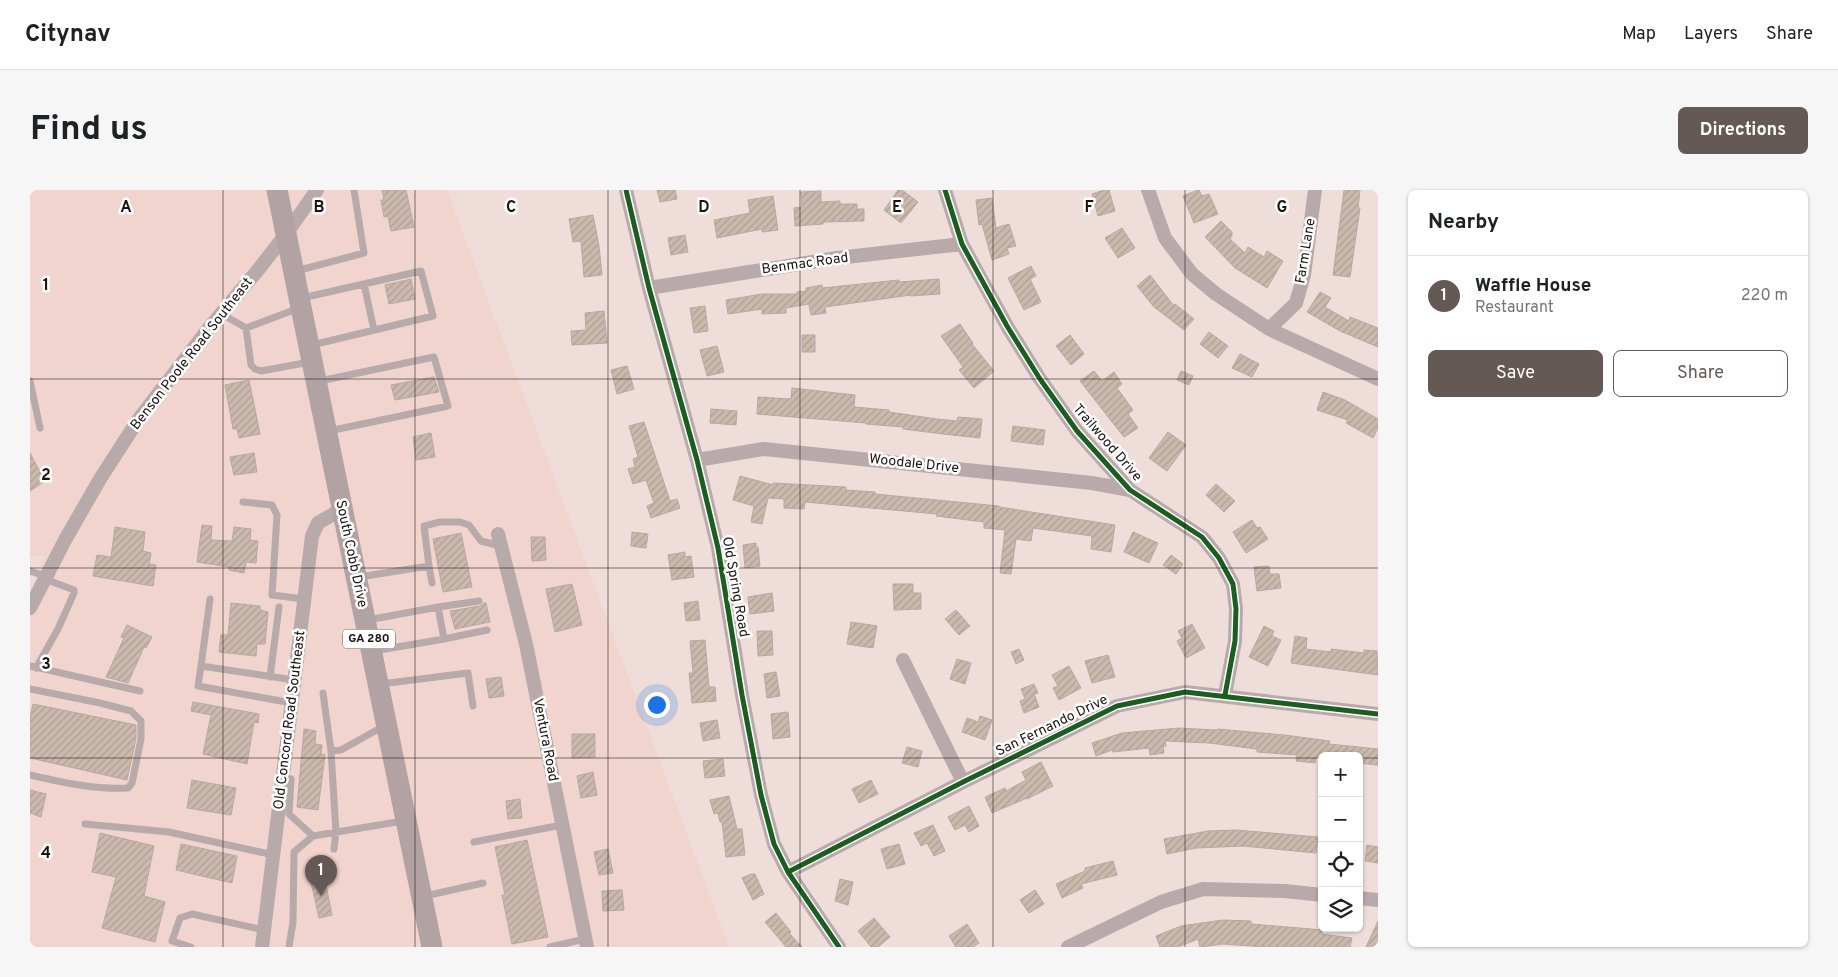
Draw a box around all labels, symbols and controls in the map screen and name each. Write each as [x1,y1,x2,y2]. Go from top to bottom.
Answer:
text: Citynav [25,20,111,50]
text: Map [1622,23,1656,46]
text: Layers [1684,23,1738,46]
text: Share [1766,23,1813,46]
button: Directions [1678,107,1808,154]
text: Find us [30,108,148,152]
text: A [120,198,132,218]
text: B [313,198,325,218]
text: C [506,198,516,218]
text: D [698,198,710,218]
text: E [892,198,902,218]
text: F [1084,198,1094,218]
text: G [1277,198,1287,218]
text: Nearby [1428,209,1499,236]
street label: Farm Lane [1292,217,1320,285]
street label: Benmac Road [761,250,849,278]
street label: Benson Poole Road Southeast [127,274,257,434]
text: Waffle House [1475,274,1591,298]
text: 1 [43,276,49,296]
text: 1 [1441,286,1447,306]
text: 220 m [1741,286,1788,306]
text: Restaurant [1475,298,1554,318]
button: Save [1428,350,1603,397]
button: Share [1613,350,1788,397]
street label: Trailwood Drive [1069,401,1145,485]
street label: Woodale Drive [868,451,960,477]
text: 2 [41,466,51,486]
street label: South Cobb Drive [331,499,371,609]
street label: Old Spring Road [718,535,752,639]
street label: Old Concord Road Southeast [271,629,309,811]
road number: GA 280 [343,629,395,648]
text: 3 [41,655,51,675]
street label: San Fernando Drive [993,691,1111,761]
your location [644,692,670,718]
street label: Ventura Road [529,697,561,783]
map controls [1318,752,1363,932]
button: + [1318,752,1363,797]
button: − [1318,797,1363,842]
button: locate [1318,842,1363,887]
text: 4 [41,844,51,864]
pin: 1 [305,855,337,896]
button: layers [1318,887,1363,932]

